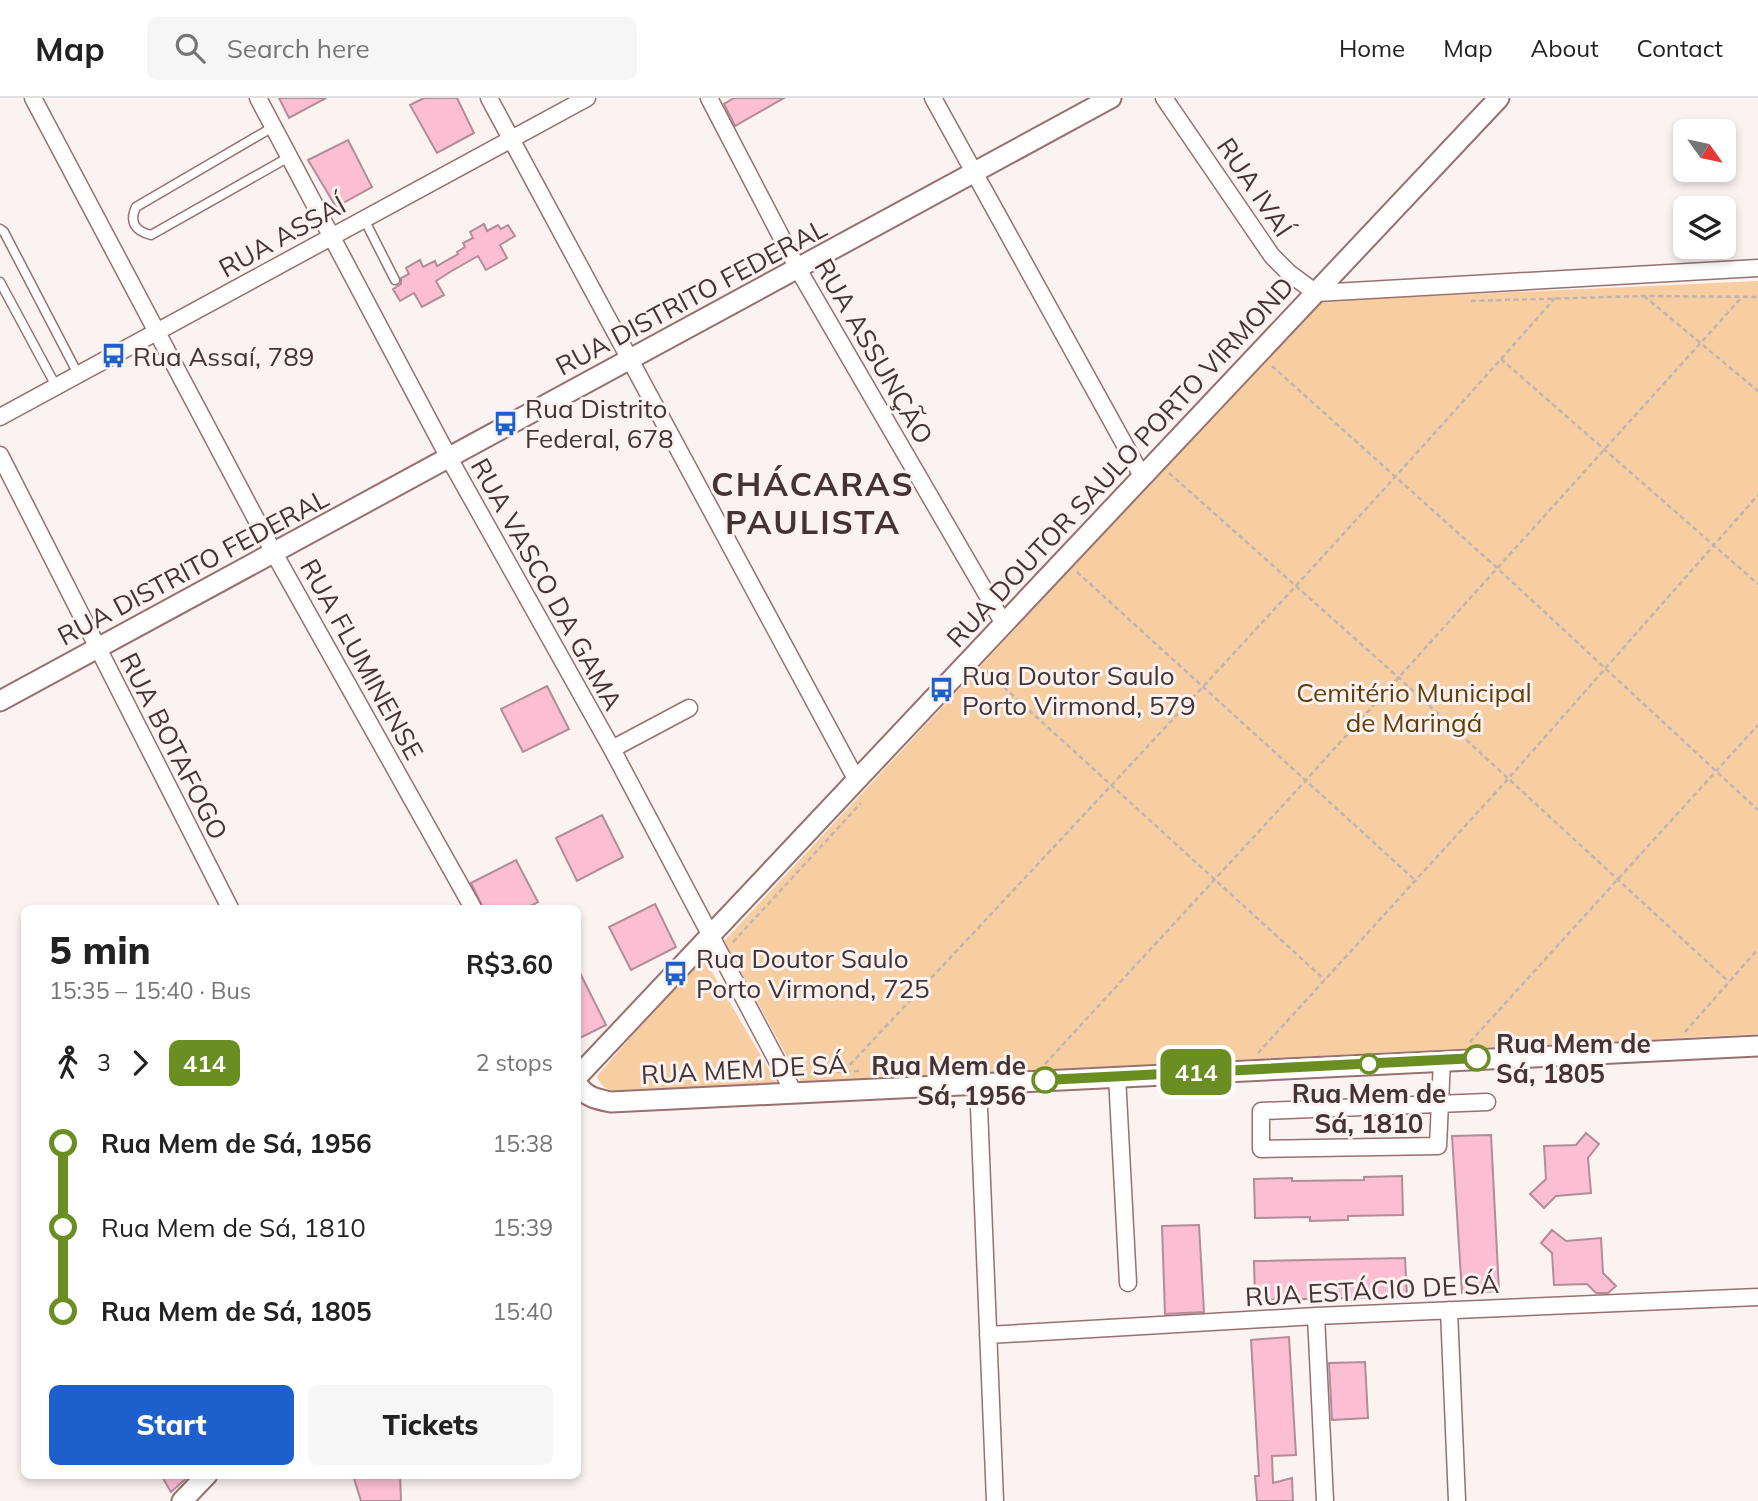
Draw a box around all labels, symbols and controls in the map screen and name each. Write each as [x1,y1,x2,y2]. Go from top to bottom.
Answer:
search box [147,17,637,80]
text: Map [35,28,105,69]
icon: search [171,29,209,67]
text: Search here [227,32,370,65]
text: Home [1339,33,1405,63]
text: Map [1443,33,1493,63]
text: About [1531,33,1599,63]
text: Contact [1637,33,1723,63]
north arrow [1673,119,1736,182]
map controls [1673,119,1736,259]
street label: RUA IVAÍ [1210,131,1301,244]
street label: RUA ASSAÍ [213,187,352,284]
button: layers [1673,196,1736,259]
street label: RUA DISTRITO FEDERAL [550,212,832,382]
street label: RUA ASSUNÇÃO [808,252,940,450]
street label: RUA DOUTOR SAULO PORTO VIRMOND [939,270,1301,654]
place label: Rua Assaí, 789 [133,340,314,373]
bus stop icon: Rua Assaí, 789 [99,342,127,370]
place label: Rua Distrito Federal, 678 [525,392,674,455]
bus stop icon: Rua Distrito Federal, 678 [491,409,519,437]
street label: RUA VASCO DA GAMA [464,452,630,716]
district label: CHÁCARAS PAULISTA [711,463,915,542]
street label: RUA DISTRITO FEDERAL [52,482,334,652]
street label: RUA FLUMINENSE [293,553,431,765]
street label: RUA BOTAFOGO [113,647,235,845]
place label: Rua Doutor Saulo Porto Virmond, 579 [962,659,1196,722]
bus stop icon: Rua Doutor Saulo Porto Virmond, 579 [928,676,956,704]
park label: Cemitério Municipal de Maringá [1296,676,1532,739]
text: 5 min [49,926,151,974]
place label: Rua Doutor Saulo Porto Virmond, 725 [696,942,930,1005]
text: R$3.60 [466,948,553,981]
bus stop icon: Rua Doutor Saulo Porto Virmond, 725 [662,959,690,987]
text: 15:35 – 15:40 · Bus [49,976,251,1005]
place label: Rua Mem de Sá, 1805 [1496,1027,1651,1090]
icon: walk [49,1044,87,1082]
icon: forward [121,1044,159,1082]
marker: Rua Mem de Sá, 1805 [1464,1045,1490,1071]
street label: RUA MEM DE SÁ [640,1047,848,1091]
text: 3 [97,1048,111,1077]
text: 414 [183,1048,226,1078]
text: 2 stops [476,1048,553,1077]
place label: Rua Mem de Sá, 1956 [871,1049,1026,1112]
line badge: 414 [1156,1049,1236,1095]
marker: Rua Mem de Sá, 1810 [1359,1054,1379,1074]
text: 414 [1174,1057,1218,1087]
marker: Rua Mem de Sá, 1956 [1032,1067,1058,1093]
place label: Rua Mem de Sá, 1810 [1292,1077,1446,1140]
text: Rua Mem de Sá, 1956 [101,1127,372,1160]
text: 15:38 [493,1129,553,1158]
text: Rua Mem de Sá, 1810 [101,1211,366,1244]
text: 15:39 [493,1213,553,1242]
street label: RUA ESTÁCIO DE SÁ [1244,1267,1500,1313]
text: Rua Mem de Sá, 1805 [101,1295,372,1328]
text: 15:40 [493,1297,553,1326]
button: Start [49,1385,294,1465]
button: Tickets [308,1385,553,1465]

